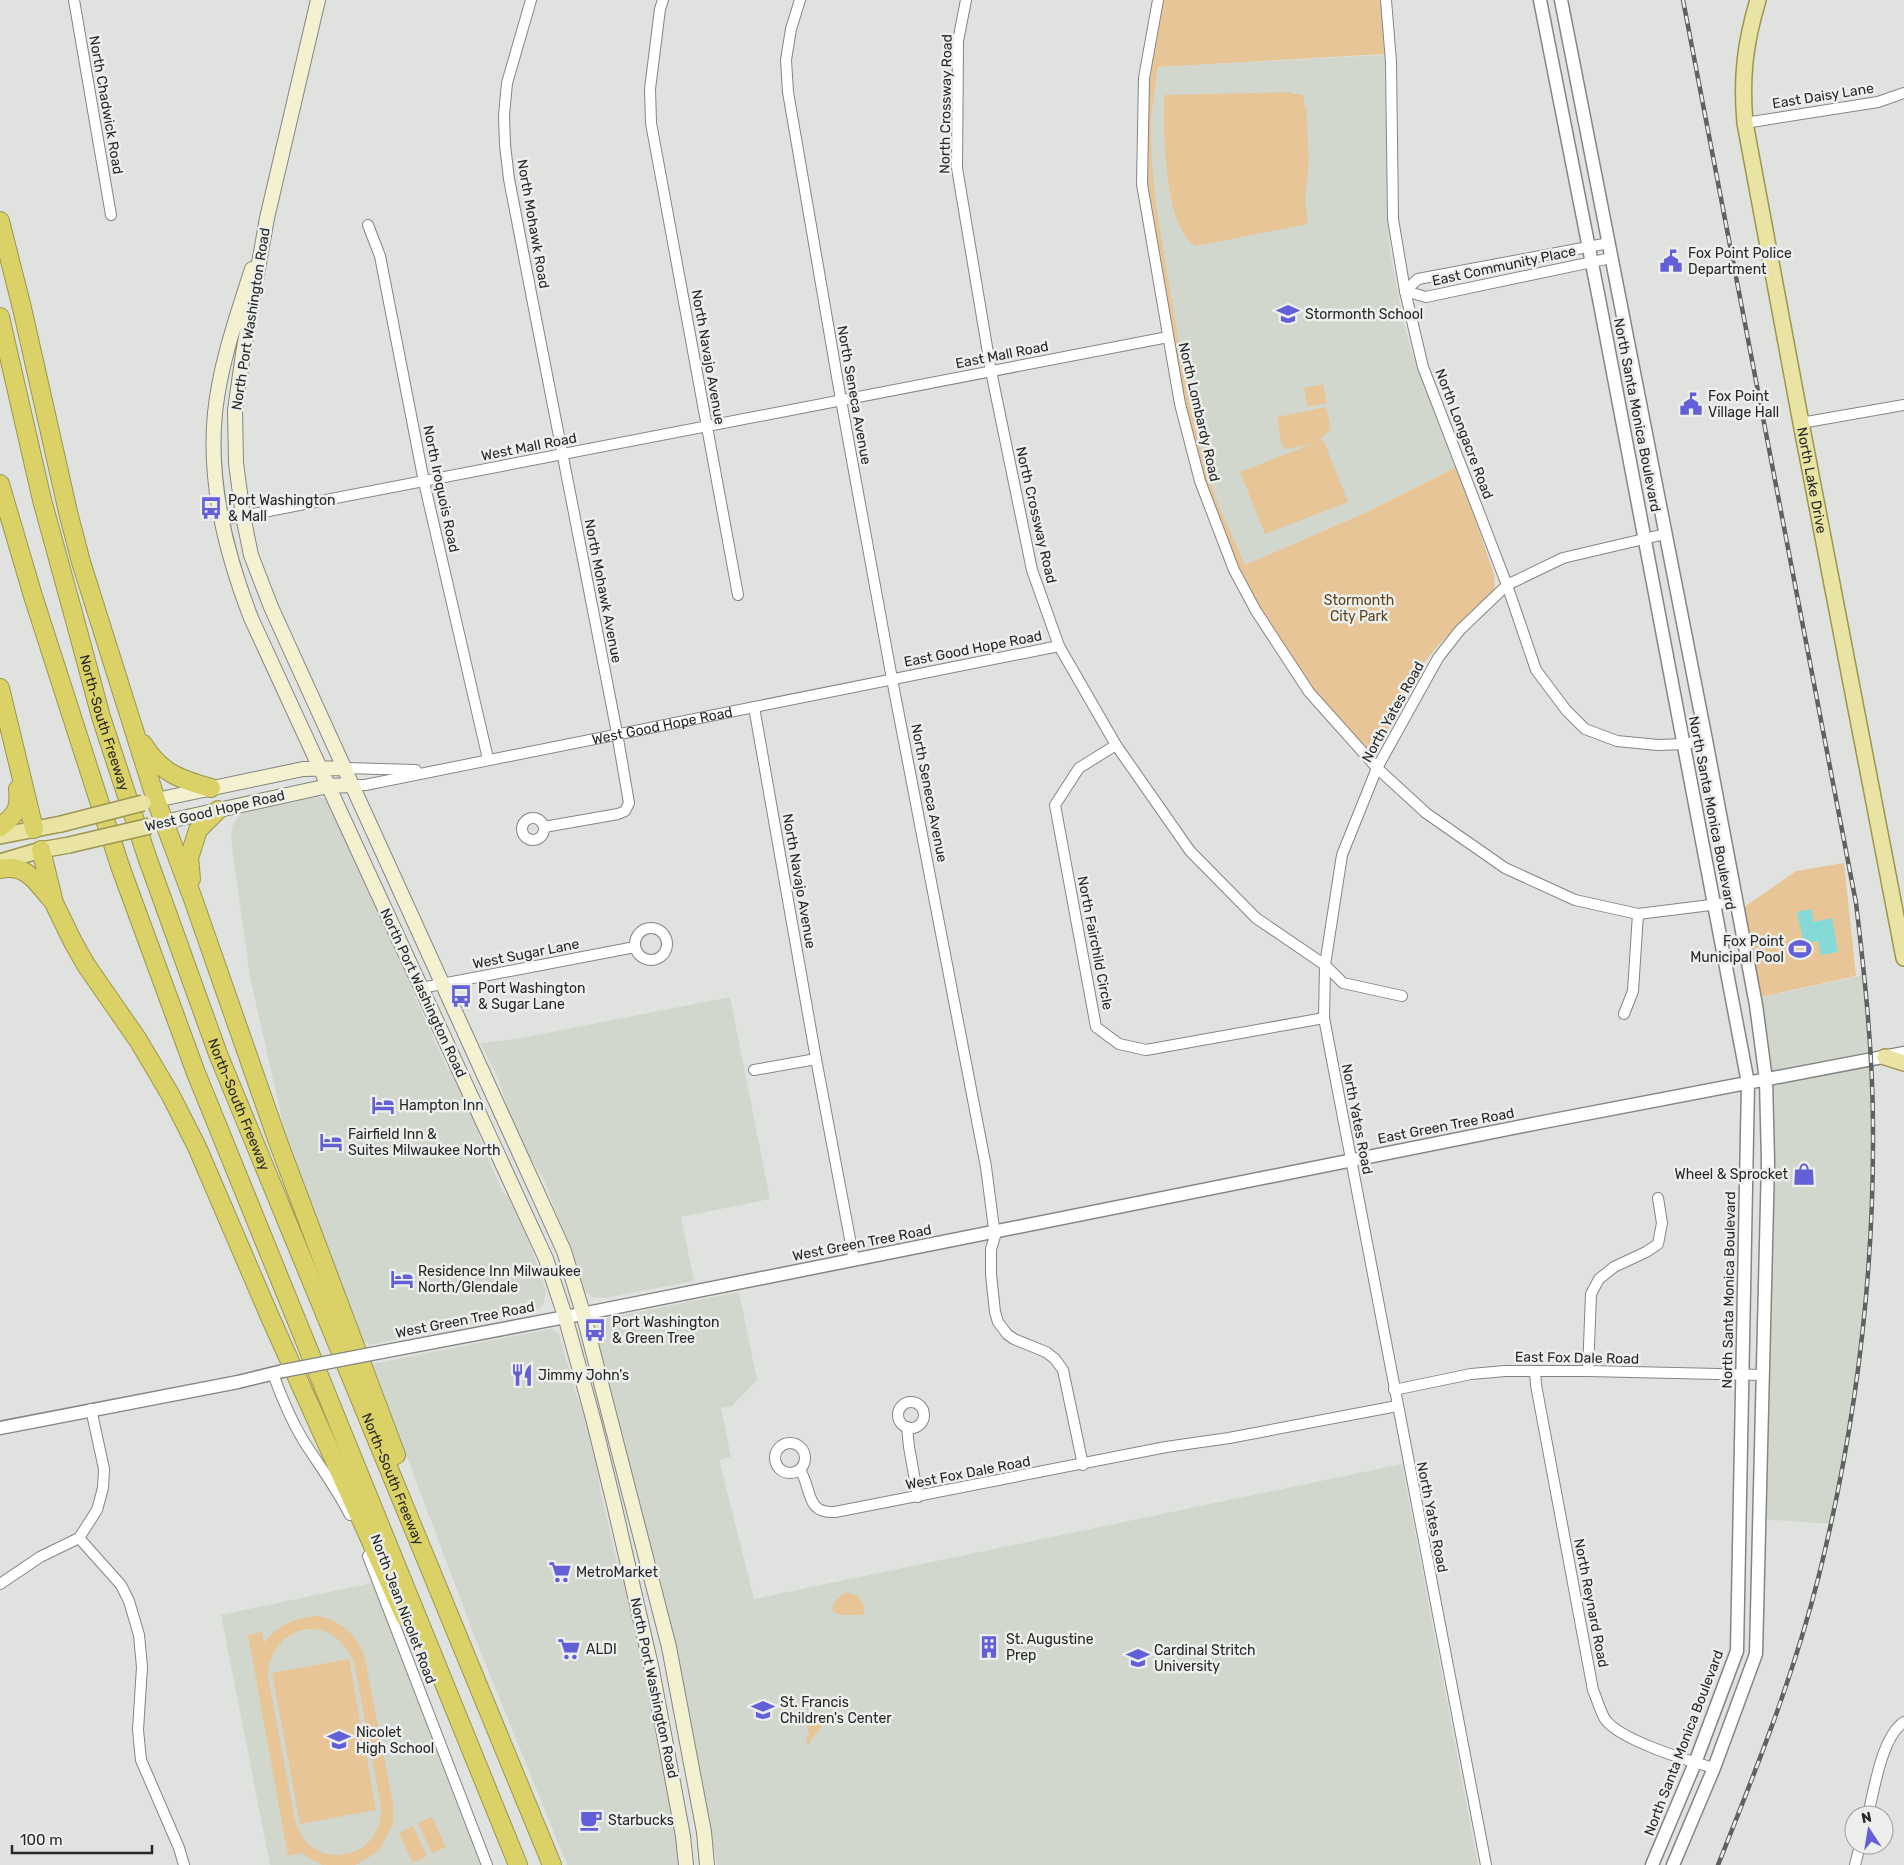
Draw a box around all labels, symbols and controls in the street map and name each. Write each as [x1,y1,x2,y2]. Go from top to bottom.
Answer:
street label: North Chadwick Road [85,34,127,176]
street label: North Crossway Road [936,34,956,174]
street label: East Daisy Lane [1771,80,1875,112]
street label: North Mohawk Road [513,158,553,290]
street label: North Port Washington Road [228,227,274,411]
street label: East Community Place [1430,242,1578,290]
place label: Fox Point Police Department [1688,245,1792,278]
public building icon: Fox Point Police Department [1658,248,1684,274]
street label: North Navajo Avenue [688,288,728,426]
school or university icon: Stormonth School [1275,301,1301,327]
place label: Stormonth School [1305,306,1423,323]
street label: North Santa Monica Boulevard [1610,316,1664,514]
street label: North Seneca Avenue [833,324,875,466]
street label: East Mall Road [954,338,1050,372]
street label: North Lombardy Road [1175,341,1223,483]
street label: North Longacre Road [1431,366,1497,502]
place label: Fox Point Village Hall [1708,388,1779,421]
public building icon: Fox Point Village Hall [1678,391,1704,417]
street label: North Iroquois Road [419,424,463,554]
street label: North Lake Drive [1793,426,1831,535]
street label: West Mall Road [480,429,578,465]
street label: North Crossway Road [1012,445,1060,585]
place label: Port Washington & Mall [228,492,335,525]
bus stop icon: Port Washington & Mall [198,495,224,521]
street label: North Mohawk Avenue [581,518,625,665]
park label: Stormonth City Park [1324,592,1394,625]
street label: East Good Hope Road [902,627,1044,671]
street label: North-South Freeway [76,653,133,793]
street label: North Yates Road [1358,659,1428,765]
street label: West Good Hope Road [590,703,734,748]
street label: North Santa Monica Boulevard [1685,714,1739,912]
street label: North Seneca Avenue [907,722,951,864]
street label: West Good Hope Road [143,787,287,835]
street label: North Navajo Avenue [779,812,819,950]
street label: North Fairchild Circle [1074,874,1116,1012]
street label: North Port Washington Road [376,906,470,1080]
place label: Fox Point Municipal Pool [1690,933,1785,966]
street label: West Sugar Lane [471,935,581,973]
sports icon: Fox Point Municipal Pool [1787,936,1813,962]
place label: Port Washington & Sugar Lane [478,980,585,1013]
bus stop icon: Port Washington & Sugar Lane [448,983,474,1009]
street label: North-South Freeway [205,1036,274,1173]
street label: North Yates Road [1338,1062,1376,1176]
hotel icon: Hampton Inn [370,1092,396,1118]
place label: Hampton Inn [399,1097,484,1114]
street label: East Green Tree Road [1376,1104,1516,1148]
place label: Fairfield Inn & Suites Milwaukee North [348,1126,501,1159]
hotel icon: Fairfield Inn & Suites Milwaukee North [318,1129,344,1155]
shop icon: Wheel & Sprocket [1791,1161,1817,1187]
place label: Wheel & Sprocket [1674,1166,1789,1183]
street label: North Santa Monica Boulevard [1719,1191,1739,1389]
street label: West Green Tree Road [791,1221,933,1265]
place label: Residence Inn Milwaukee North/Glendale [418,1263,581,1296]
hotel icon: Residence Inn Milwaukee North/Glendale [389,1266,415,1292]
street label: West Green Tree Road [394,1298,536,1342]
place label: Port Washington & Green Tree [612,1314,719,1347]
bus stop icon: Port Washington & Green Tree [582,1317,608,1343]
street label: East Fox Dale Road [1515,1348,1639,1368]
restaurant icon: Jimmy John's [509,1362,535,1388]
place label: Jimmy John's [538,1367,629,1384]
street label: North-South Freeway [358,1410,428,1548]
street label: West Fox Dale Road [904,1453,1032,1493]
street label: North Yates Road [1413,1460,1451,1574]
street label: North Jean Nicolet Road [367,1532,439,1686]
street label: North Reynard Road [1570,1537,1612,1669]
supermarket icon: MetroMarket [547,1559,573,1585]
place label: MetroMarket [576,1564,658,1581]
street label: North Port Washington Road [626,1596,682,1780]
place label: St. Augustine Prep [1006,1631,1094,1664]
building icon: St. Augustine Prep [976,1634,1002,1660]
supermarket icon: ALDI [556,1636,582,1662]
place label: ALDI [586,1641,617,1658]
place label: Cardinal Stritch University [1154,1642,1256,1675]
school or university icon: Cardinal Stritch University [1125,1645,1151,1671]
street label: North Santa Monica Boulevard [1641,1648,1727,1838]
place label: St. Francis Children's Center [780,1694,892,1727]
school or university icon: St. Francis Children's Center [750,1697,776,1723]
place label: Nicolet High School [356,1724,434,1757]
school or university icon: Nicolet High School [326,1727,352,1753]
north arrow [1844,1805,1894,1855]
cafe icon: Starbucks [578,1807,604,1833]
text: N [1860,1808,1873,1827]
place label: Starbucks [608,1812,674,1829]
scale bar [12,1822,152,1854]
text: 100 m [20,1831,62,1849]

